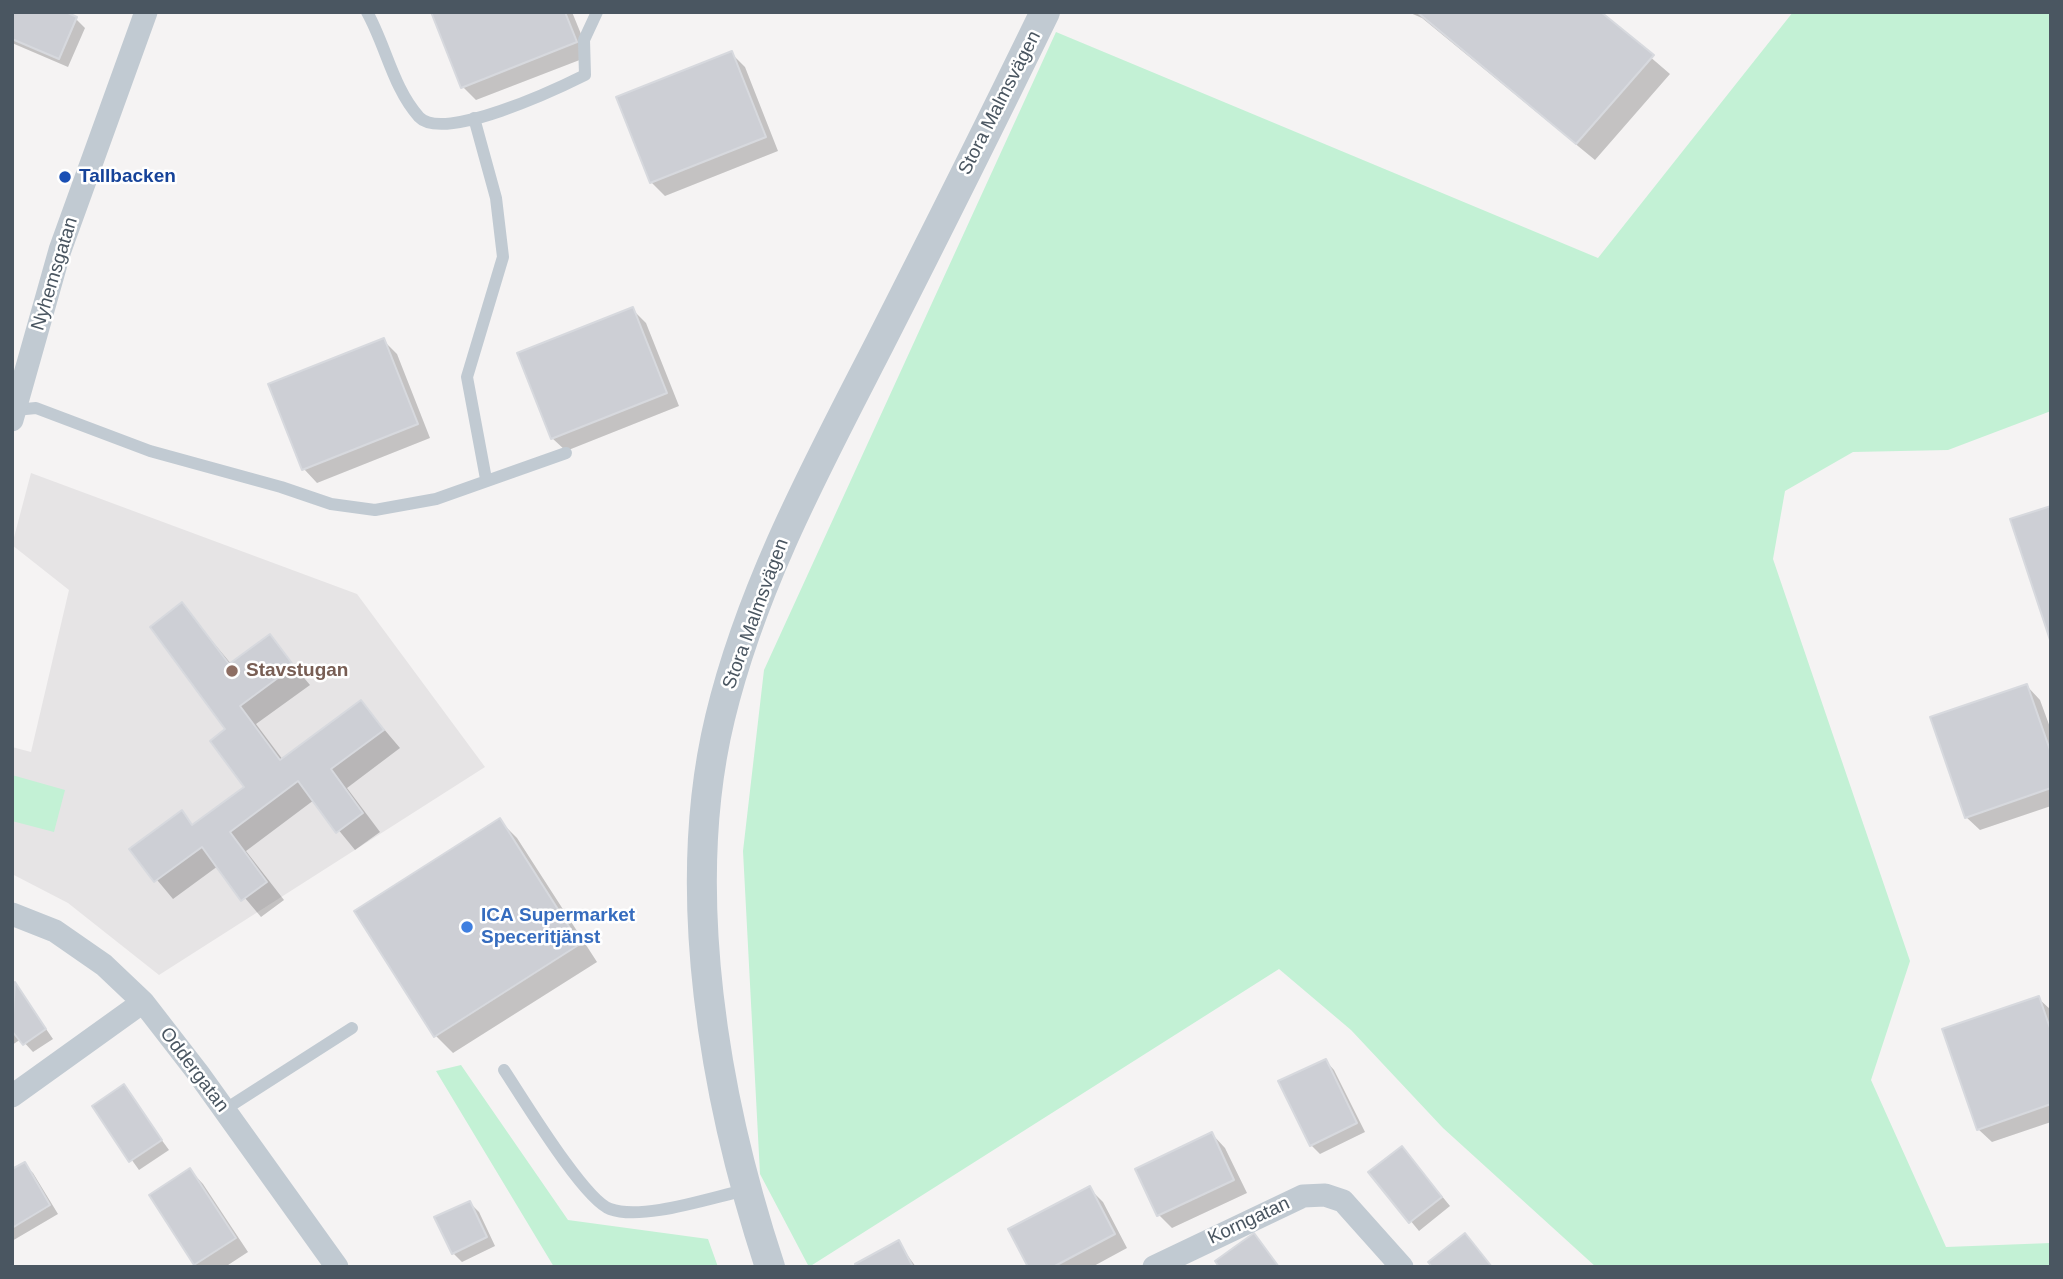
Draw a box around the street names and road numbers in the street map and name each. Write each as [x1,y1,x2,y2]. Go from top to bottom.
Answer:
street label: Stora Malmsvägen [954,27,1046,179]
street label: Nyhemsgatan [27,215,83,333]
street label: Stora Malmsvägen [718,536,794,692]
street label: Oddergatan [155,1023,233,1117]
street label: Korngatan [1204,1192,1294,1250]

